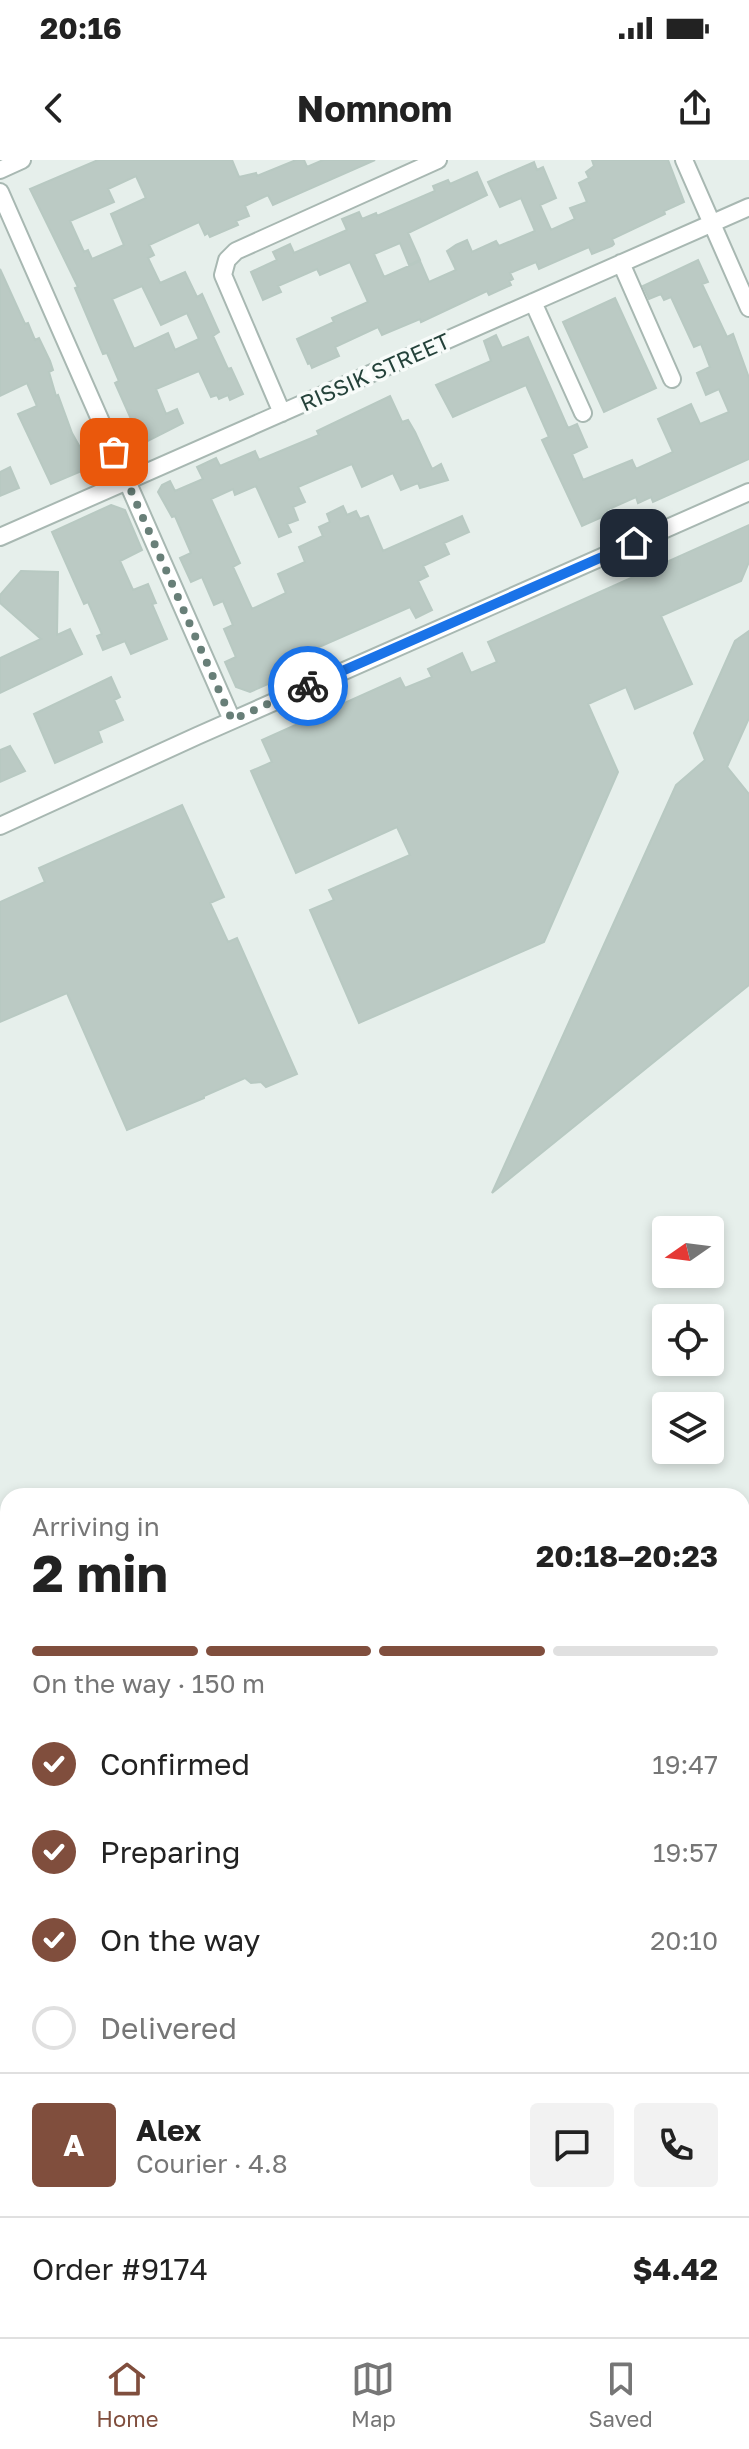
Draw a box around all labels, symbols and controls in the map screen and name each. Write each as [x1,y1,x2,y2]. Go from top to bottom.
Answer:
text: 20:16 [40,10,122,46]
icon: back [32,86,76,130]
icon: share [673,86,717,130]
text: Nomnom [297,87,452,130]
street label: RISSIK STREET [296,326,454,417]
pin [80,418,148,486]
icon: bag [92,430,136,474]
pin [600,509,668,577]
icon: home [612,521,656,565]
courier [268,646,348,726]
icon: bike [286,664,330,708]
north arrow [652,1216,724,1288]
map controls [652,1216,724,1464]
button: locate [652,1304,724,1376]
button: layers [652,1392,724,1464]
text: Arriving in [32,1511,160,1542]
text: 20:18–20:23 [536,1538,718,1574]
text: 2 min [32,1541,168,1603]
text: On the way · 150 m [32,1668,265,1699]
icon: check [32,1742,76,1786]
text: Confirmed [100,1746,250,1782]
text: 19:47 [652,1749,718,1780]
icon: check [32,1830,76,1874]
text: Preparing [100,1834,241,1870]
text: 19:57 [653,1837,718,1868]
icon: check [32,1918,76,1962]
text: On the way [100,1922,260,1958]
text: 20:10 [650,1925,718,1956]
text: Delivered [100,2010,237,2046]
button: chat [530,2103,614,2187]
button: phone [634,2103,718,2187]
text: Alex [136,2112,201,2148]
text: A [63,2127,85,2163]
text: Courier · 4.8 [136,2148,288,2179]
text: Order #9174 [32,2251,208,2287]
text: $4.42 [633,2251,718,2287]
tab: Home [96,2357,158,2432]
tab: Map [351,2357,396,2432]
tab: Saved [588,2357,653,2432]

